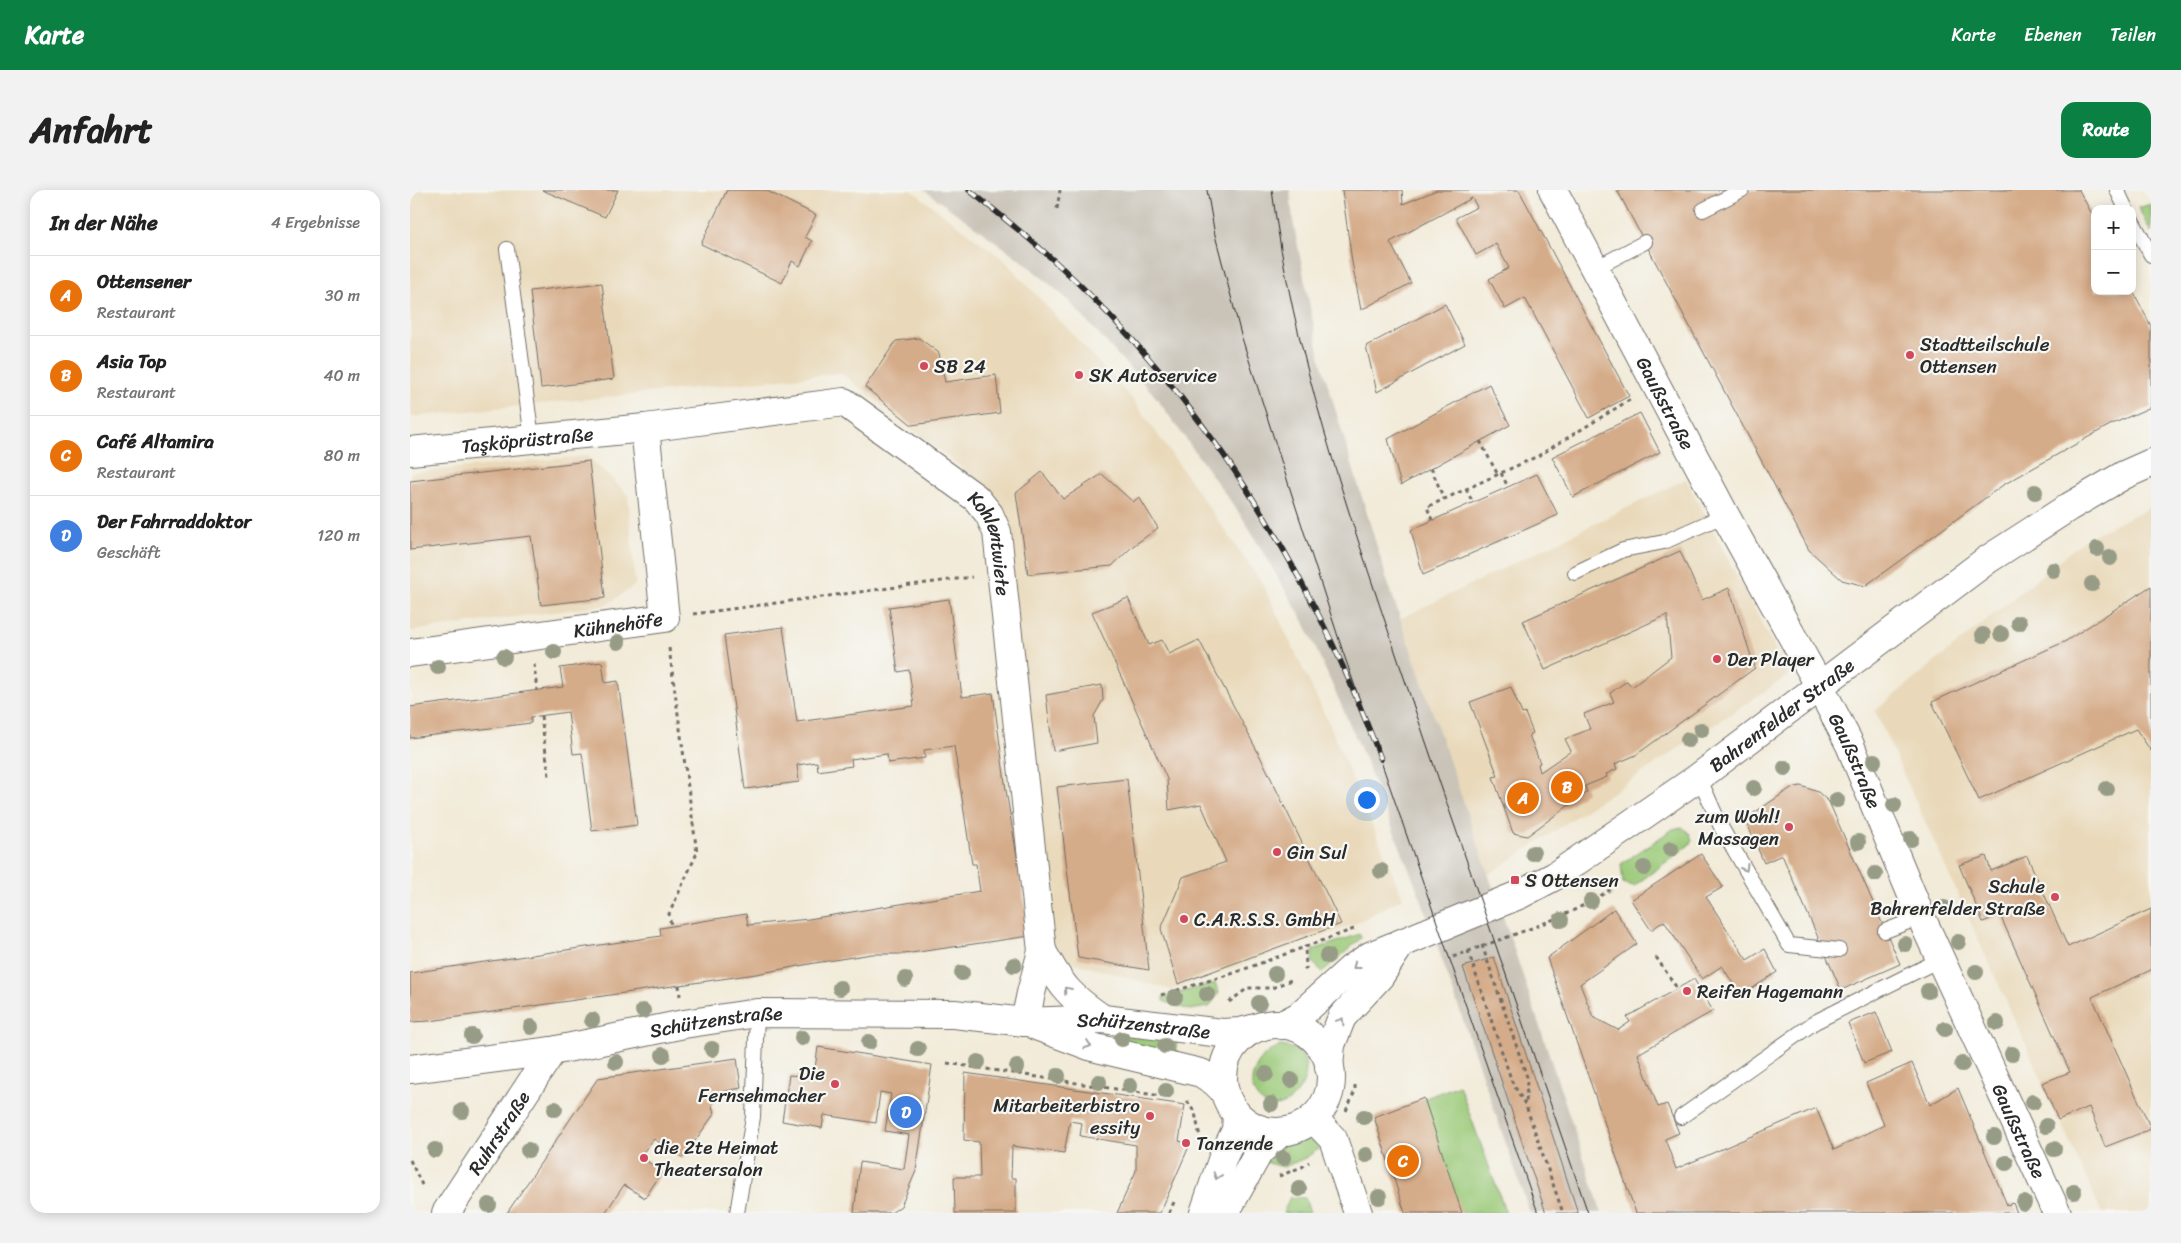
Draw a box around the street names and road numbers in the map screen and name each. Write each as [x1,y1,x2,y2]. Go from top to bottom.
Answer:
street label: Gaußstraße [1627,350,1704,456]
street label: Taşköprüstraße [460,417,595,463]
street label: Kohlentwiete [961,481,1020,598]
street label: Kühnehöfe [572,602,665,647]
street label: Bahrenfelder Straße [1702,650,1861,781]
street label: Gaußstraße [1819,707,1891,814]
street label: Schützenstraße [647,997,782,1048]
street label: Schützenstraße [1076,1002,1212,1048]
street label: Gaußstraße [1983,1078,2055,1185]
street label: Ruhrstraße [459,1084,539,1182]

